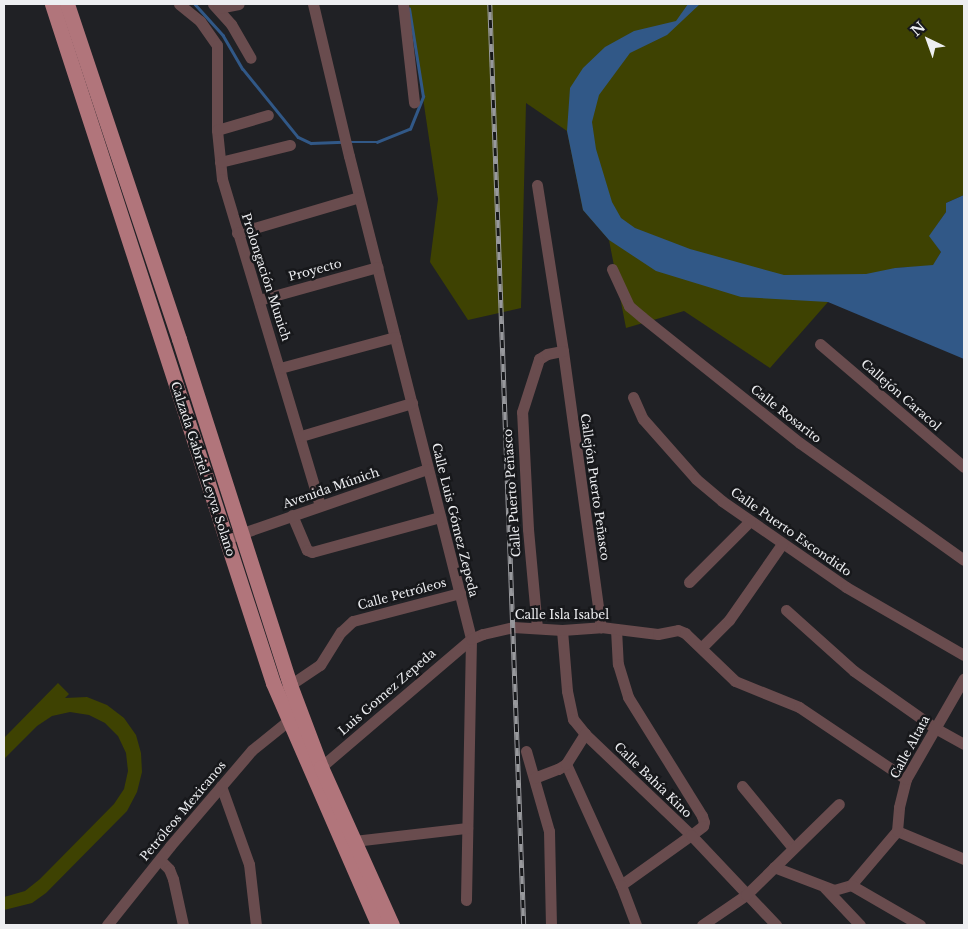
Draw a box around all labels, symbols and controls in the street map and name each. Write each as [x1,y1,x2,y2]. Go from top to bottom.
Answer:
north arrow [903,15,953,65]
text: N [907,18,929,40]
street label: Prolongación Munich [239,211,293,343]
street label: Proyecto [287,256,343,284]
street label: Callejón Caracol [858,356,944,434]
street label: Calzada Gabriel Leyva Solano [168,380,238,558]
street label: Calle Rosarito [748,382,824,446]
street label: Callejón Puerto Peñasco [578,413,612,561]
street label: Calle Puerto Peñasco [500,428,524,558]
street label: Calle Luis Gómez Zepeda [429,442,481,598]
street label: Avenida Múnich [281,465,381,511]
street label: Calle Puerto Escondido [728,485,854,579]
street label: Calle Petróleos [356,575,448,613]
street label: Calle Isla Isabel [515,608,609,622]
street label: Luis Gomez Zepeda [336,646,438,738]
street label: Calle Altata [887,713,933,781]
street label: Calle Bahía Kino [611,739,695,821]
street label: Petróleos Mexicanos [137,758,229,864]

